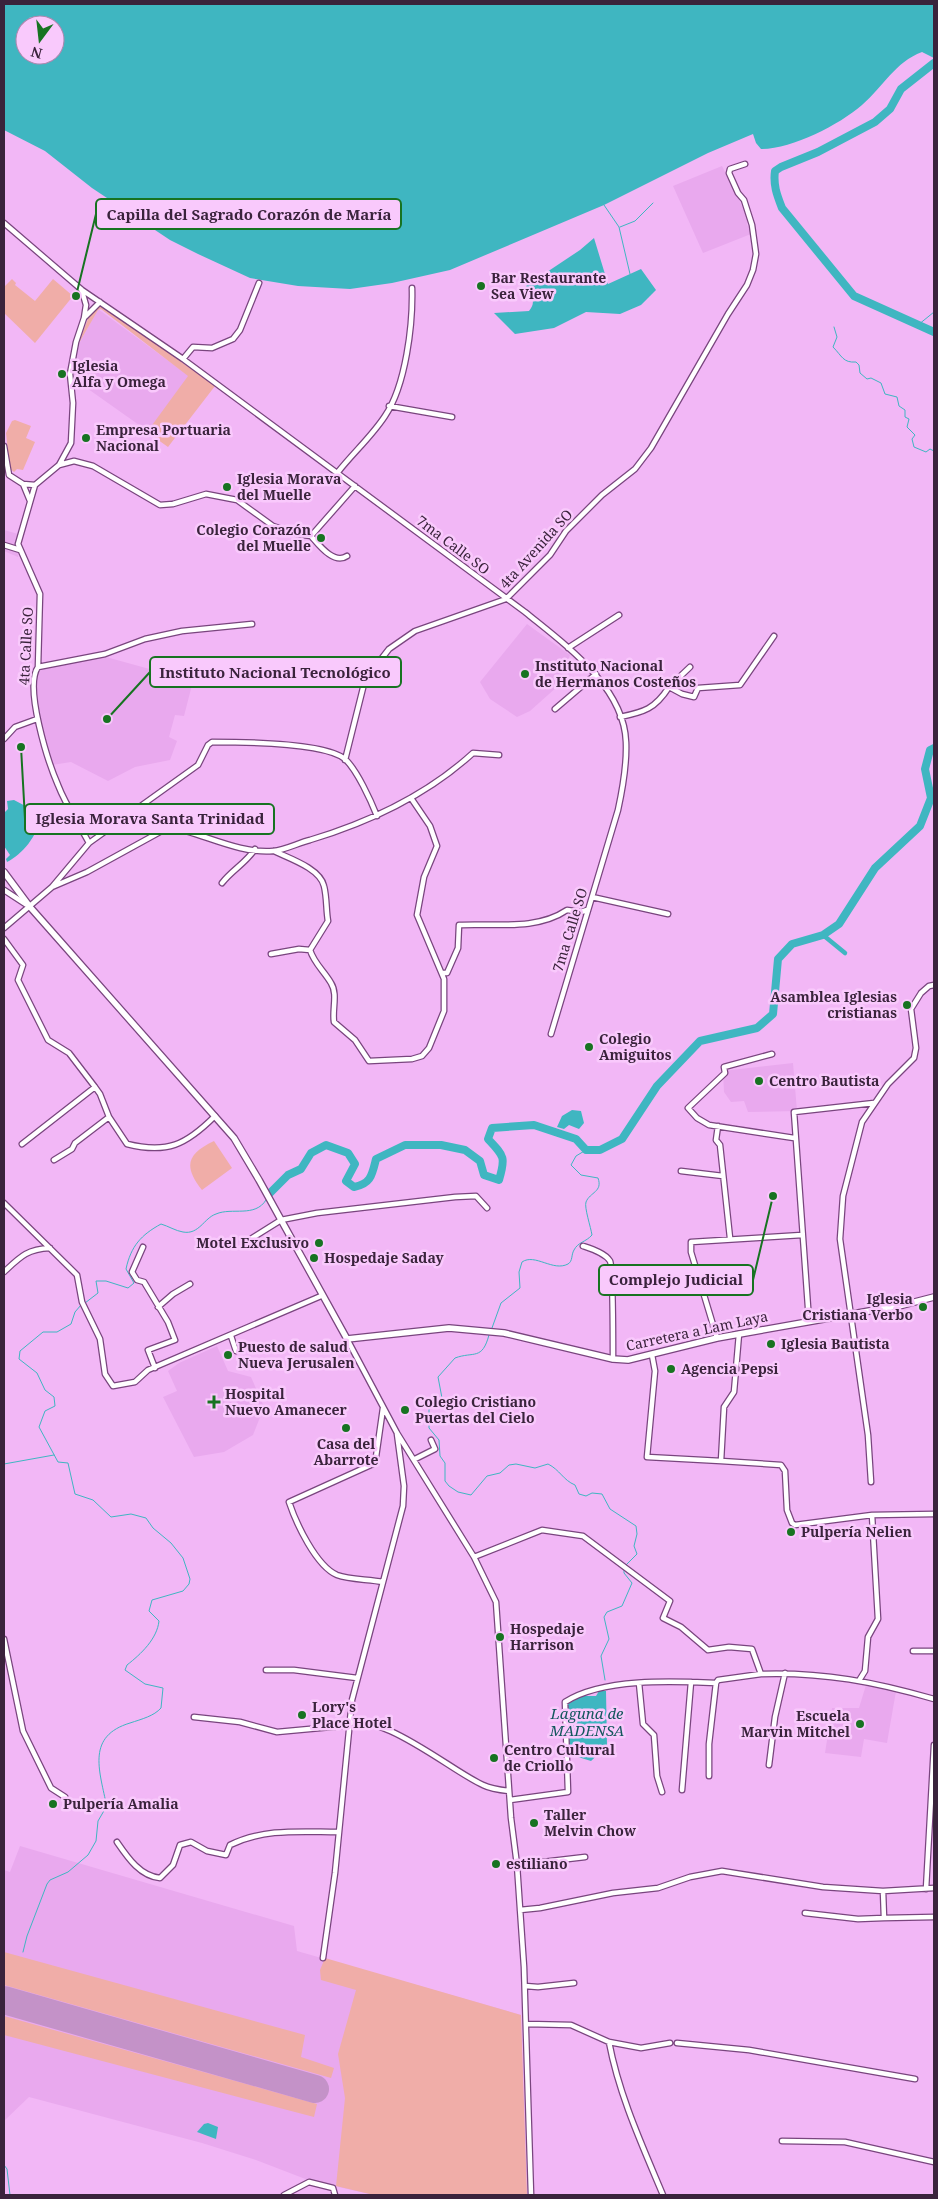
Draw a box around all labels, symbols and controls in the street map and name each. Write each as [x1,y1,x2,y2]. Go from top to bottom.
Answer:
north arrow [15,15,65,65]
text: N [29,42,44,64]
callout: Capilla del Sagrado Corazón de María [96,199,401,229]
text: Capilla del Sagrado Corazón de María [107,204,391,224]
place label: Bar Restaurante Sea View [491,268,606,303]
marker: Bar Restaurante Sea View [475,280,487,292]
place label: Iglesia Alfa y Omega [72,356,166,391]
marker: Iglesia Alfa y Omega [56,368,68,380]
place label: Empresa Portuaria Nacional [96,420,231,455]
marker: Empresa Portuaria Nacional [80,432,92,444]
place label: Iglesia Morava del Muelle [237,469,341,504]
marker: Iglesia Morava del Muelle [221,481,233,493]
street label: 4ta Avenida SO [495,505,576,592]
street label: 7ma Calle SO [413,511,494,578]
place label: Colegio Corazón del Muelle [196,520,311,555]
marker: Colegio Corazón del Muelle [315,532,327,544]
street label: 4ta Calle SO [14,606,37,686]
place label: Instituto Nacional de Hermanos Costeños [535,656,696,691]
callout: Instituto Nacional Tecnológico [150,657,401,687]
text: Instituto Nacional Tecnológico [159,662,391,682]
marker: Instituto Nacional de Hermanos Costeños [519,668,531,680]
callout: Iglesia Morava Santa Trinidad [25,804,274,834]
text: Iglesia Morava Santa Trinidad [35,808,265,828]
street label: 7ma Calle SO [548,886,591,974]
place label: Asamblea Iglesias cristianas [770,987,897,1022]
marker: Asamblea Iglesias cristianas [901,999,913,1011]
place label: Colegio Amiguitos [599,1029,672,1064]
marker: Colegio Amiguitos [583,1041,595,1053]
place label: Centro Bautista [769,1071,880,1090]
marker: Centro Bautista [753,1075,765,1087]
place label: Motel Exclusivo [196,1233,309,1252]
marker: Motel Exclusivo [313,1237,325,1249]
place label: Hospedaje Saday [324,1248,445,1267]
marker: Hospedaje Saday [308,1252,320,1264]
callout: Complejo Judicial [599,1265,753,1295]
text: Complejo Judicial [609,1269,744,1289]
place label: Iglesia Cristiana Verbo [802,1289,913,1324]
marker: Iglesia Cristiana Verbo [917,1301,929,1313]
street label: Carretera a Lam Laya [624,1306,770,1355]
place label: Iglesia Bautista [781,1334,890,1353]
place label: Puesto de salud Nueva Jerusalen [238,1337,355,1372]
marker: Iglesia Bautista [765,1338,777,1350]
marker: Puesto de salud Nueva Jerusalen [222,1349,234,1361]
place label: Agencia Pepsi [681,1359,778,1378]
marker: Agencia Pepsi [665,1363,677,1375]
place label: Hospital Nuevo Amanecer [225,1384,348,1419]
place label: Colegio Cristiano Puertas del Cielo [415,1392,536,1427]
marker: Hospital Nuevo Amanecer [207,1395,221,1409]
marker: Colegio Cristiano Puertas del Cielo [399,1404,411,1416]
marker: Casa del Abarrote [340,1422,352,1434]
place label: Casa del Abarrote [314,1434,378,1469]
place label: Pulpería Nelien [801,1522,912,1541]
marker: Pulpería Nelien [785,1526,797,1538]
place label: Hospedaje Harrison [510,1619,584,1654]
marker: Hospedaje Harrison [494,1631,506,1643]
place label: Lory's Place Hotel [312,1697,392,1732]
water label: Laguna de MADENSA [549,1703,624,1740]
place label: Escuela Marvin Mitchel [741,1706,850,1741]
marker: Lory's Place Hotel [296,1709,308,1721]
marker: Escuela Marvin Mitchel [854,1718,866,1730]
place label: Centro Cultural de Criollo [504,1740,615,1775]
marker: Centro Cultural de Criollo [488,1752,500,1764]
place label: Pulpería Amalia [63,1794,179,1813]
marker: Pulpería Amalia [47,1798,59,1810]
place label: Taller Melvin Chow [544,1805,636,1840]
marker: Taller Melvin Chow [528,1817,540,1829]
place label: estiliano [506,1854,568,1873]
marker: estiliano [490,1858,502,1870]

